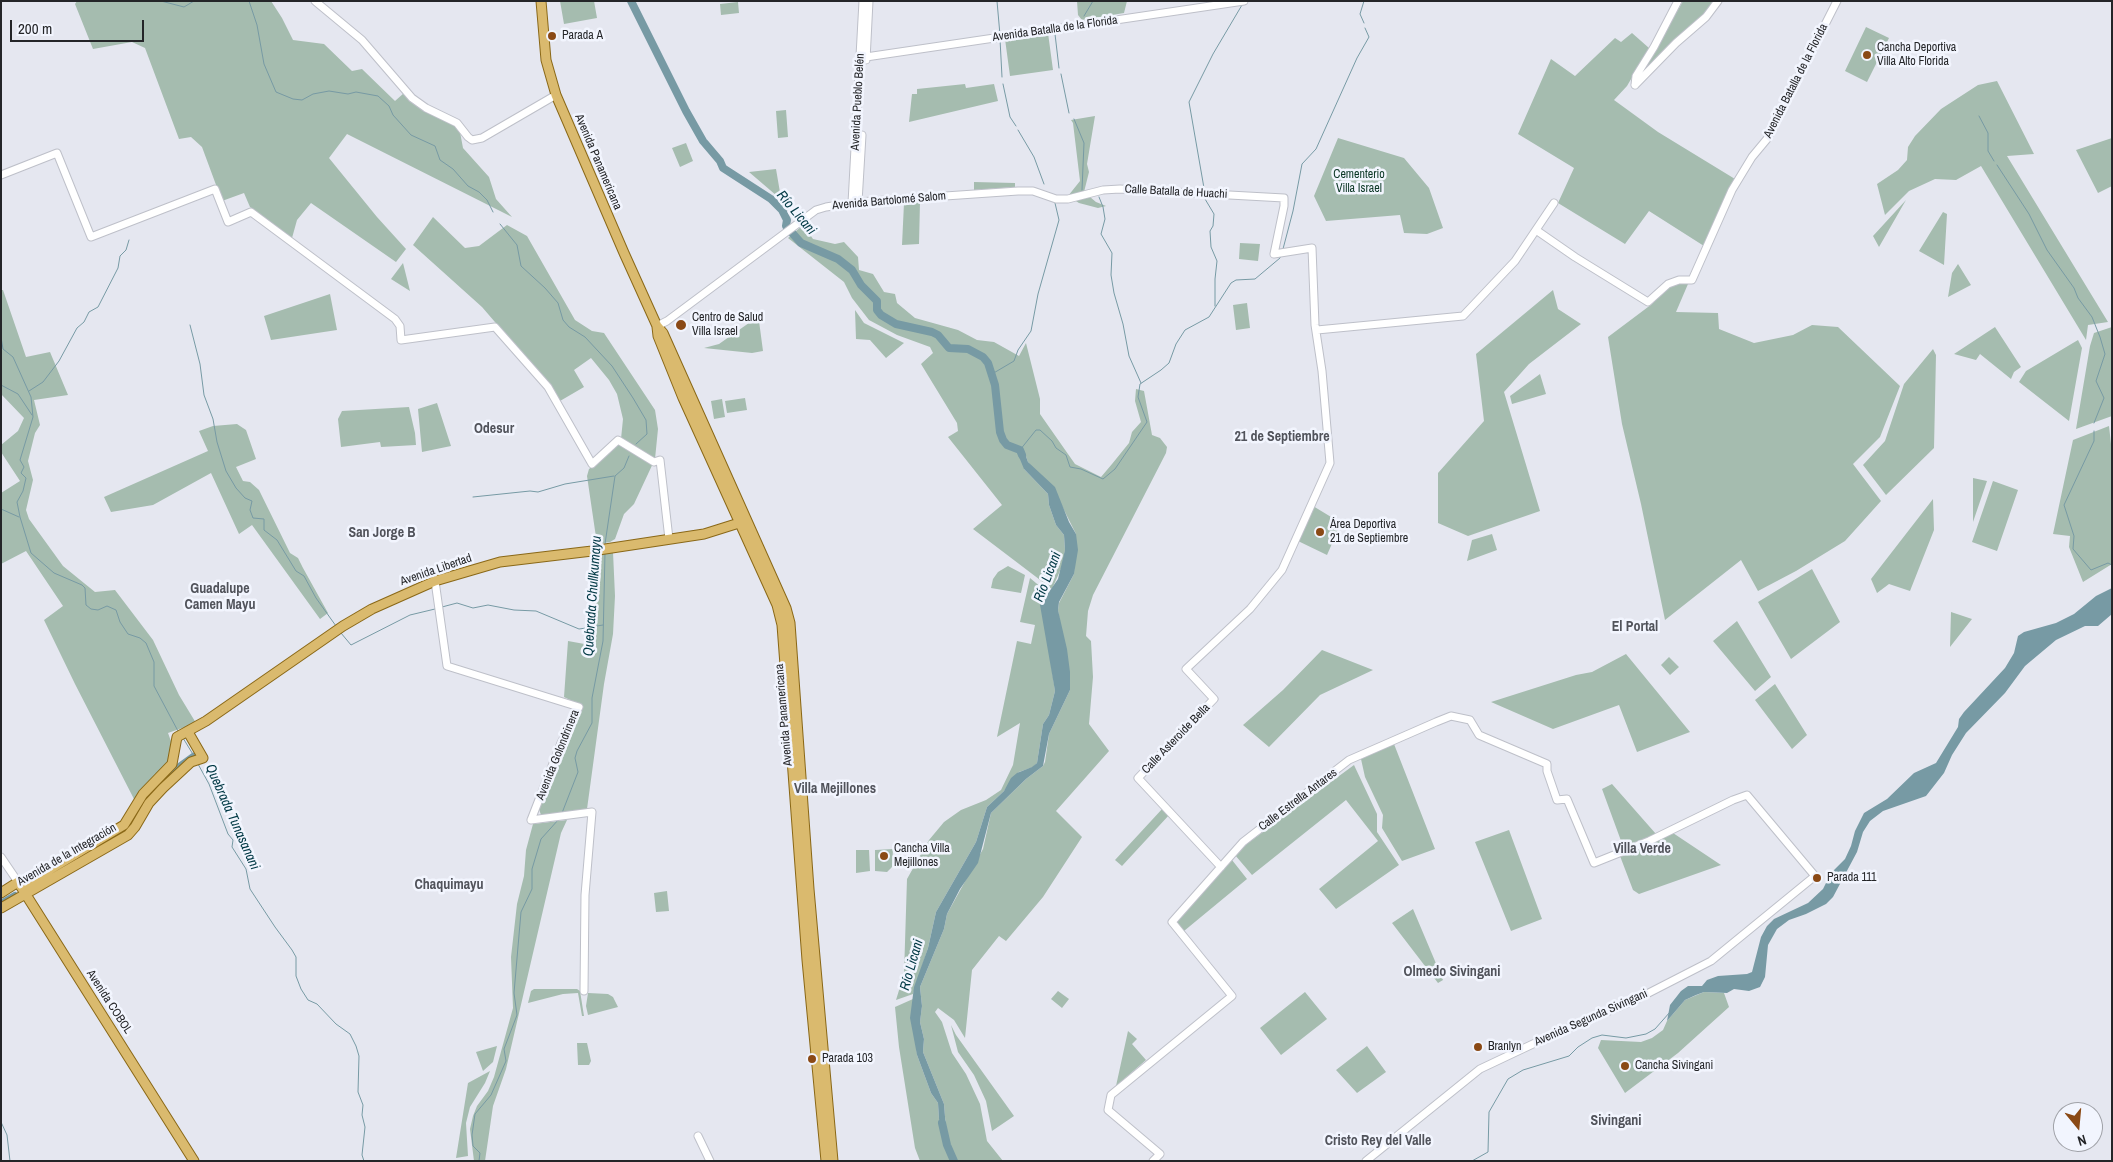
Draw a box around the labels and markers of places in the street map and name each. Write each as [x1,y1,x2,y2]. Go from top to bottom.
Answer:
place label: Parada A [562,29,603,43]
marker: Parada A [546,30,558,42]
place label: Cancha Deportiva Villa Alto Florida [1877,41,1956,69]
marker: Cancha Deportiva Villa Alto Florida [1861,49,1873,61]
place label: Centro de Salud Villa Israel [692,311,763,339]
marker: Centro de Salud Villa Israel [674,318,688,332]
place label: Área Deportiva 21 de Septiembre [1330,518,1408,546]
marker: Área Deportiva 21 de Septiembre [1314,526,1326,538]
place label: Cancha Villa Mejillones [894,842,950,870]
marker: Cancha Villa Mejillones [878,850,890,862]
place label: Parada 111 [1827,871,1876,885]
marker: Parada 111 [1811,872,1823,884]
place label: Branlyn [1488,1040,1521,1054]
marker: Branlyn [1472,1041,1484,1053]
place label: Parada 103 [822,1052,873,1066]
marker: Parada 103 [806,1053,818,1065]
place label: Cancha Sivingani [1635,1059,1713,1073]
marker: Cancha Sivingani [1619,1060,1631,1072]

